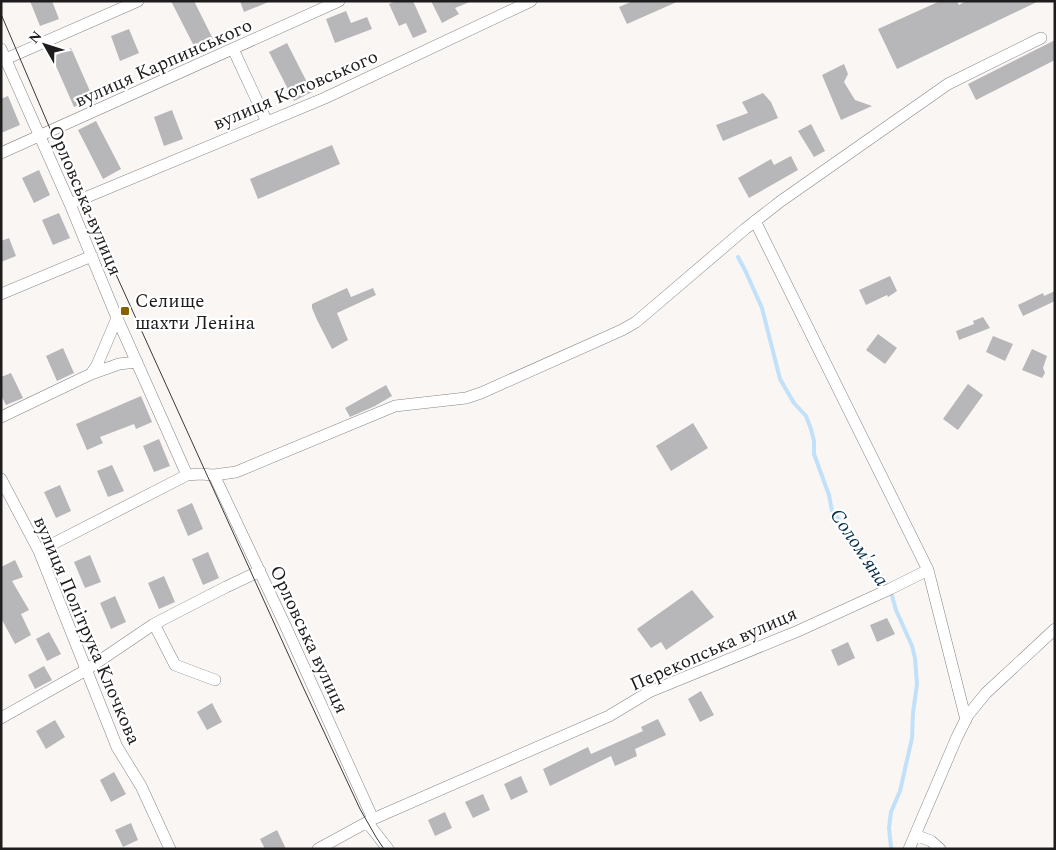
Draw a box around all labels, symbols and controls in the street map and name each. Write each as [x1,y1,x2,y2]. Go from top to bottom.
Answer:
street label: вулиця Карпинського [70,11,257,116]
north arrow [20,20,70,70]
text: N [24,26,47,48]
street label: вулиця Котовського [208,42,383,138]
street label: Орловська вулиця [40,121,129,280]
place label: Селище шахти Леніна [135,287,256,338]
marker: Селище шахти Леніна [119,305,131,317]
water label: Солом'яна [822,502,896,593]
street label: вулиця Політрука Клочкова [25,512,148,750]
street label: Орловська вулиця [262,561,356,719]
street label: Перекопська вулиця [625,599,802,699]

